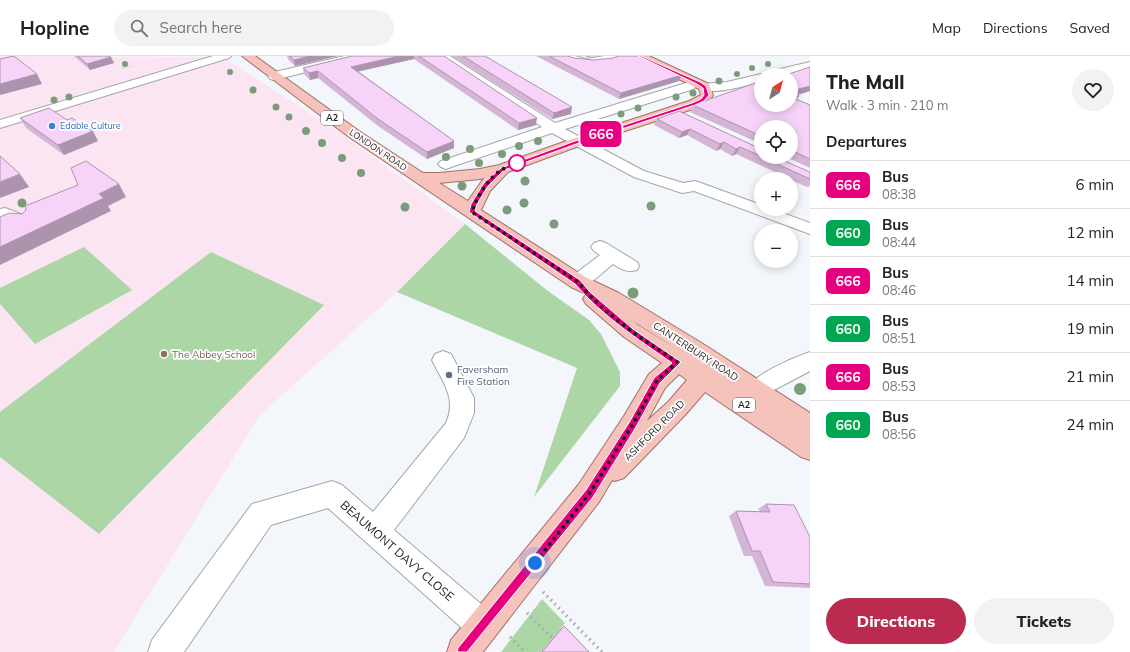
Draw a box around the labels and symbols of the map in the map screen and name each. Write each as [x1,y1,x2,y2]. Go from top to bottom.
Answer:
north arrow [754,68,798,112]
road number: A2 [321,111,343,125]
place label: Edable Culture [60,120,121,131]
marker: Edable Culture [47,121,57,131]
line badge: 666 [578,121,624,147]
street label: LONDON ROAD [347,126,409,173]
unlabelled marker [508,154,526,172]
street label: CANTERBURY ROAD [651,319,741,384]
place label: The Abbey School [172,348,255,361]
marker: The Abbey School [159,349,169,359]
place label: Faversham Fire Station [457,363,510,388]
marker: Faversham Fire Station [444,370,454,380]
street label: ASHFORD ROAD [621,397,687,463]
road number: A2 [733,398,755,412]
street label: BEAUMONT DAVY CLOSE [338,497,457,604]
your location [525,553,545,573]

